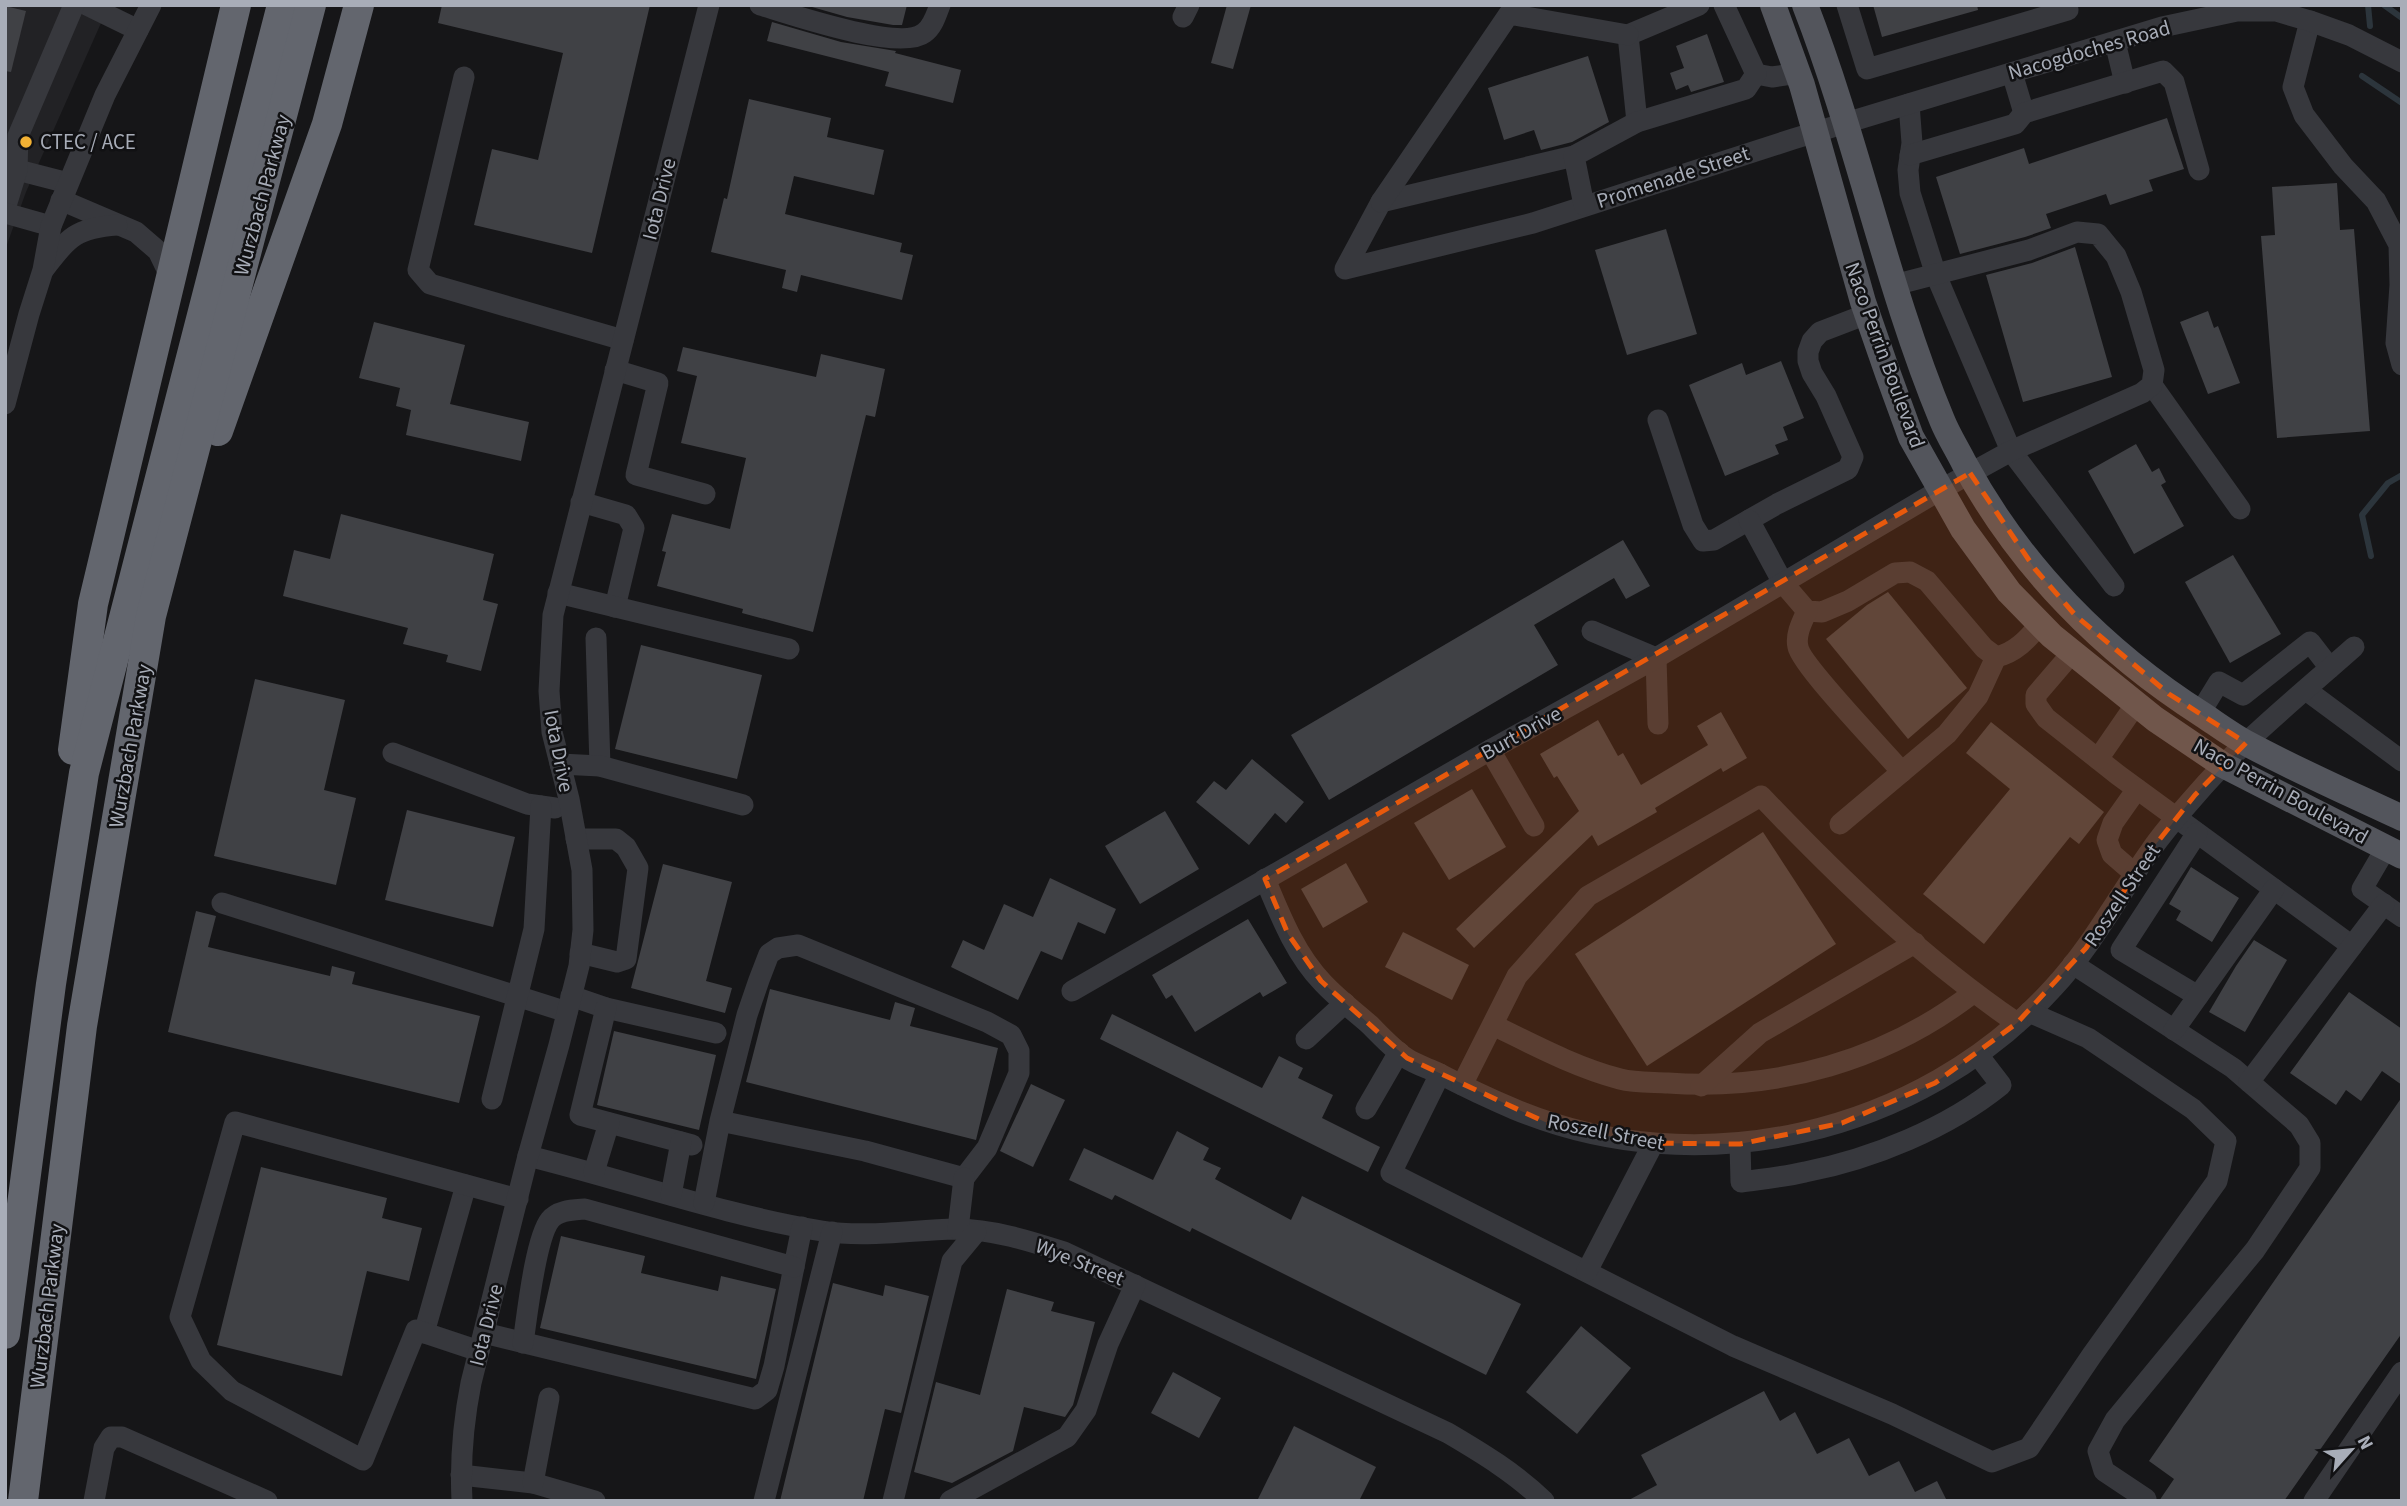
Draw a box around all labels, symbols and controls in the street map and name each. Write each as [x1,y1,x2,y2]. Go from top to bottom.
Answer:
street label: Nacogdoches Road [2004,12,2174,88]
street label: Wurzbach Parkway [226,111,298,279]
place label: CTEC / ACE [40,127,136,157]
marker: CTEC / ACE [18,134,34,150]
street label: Promenade Street [1593,138,1753,216]
street label: Iota Drive [634,155,684,243]
street label: Naco Perrin Boulevard [1837,258,1933,452]
street label: Wurzbach Parkway [101,662,159,830]
street label: Burt Drive [1475,699,1567,767]
street label: Iota Drive [536,707,582,795]
street label: Naco Perrin Boulevard [2188,730,2374,852]
street label: Roszell Street [2076,837,2168,953]
street label: Roszell Street [1545,1106,1667,1158]
street label: Wurzbach Parkway [22,1222,72,1390]
street label: Wye Street [1031,1231,1129,1293]
street label: Iota Drive [461,1281,511,1369]
north arrow [2316,1415,2386,1485]
text: N [2350,1431,2380,1455]

